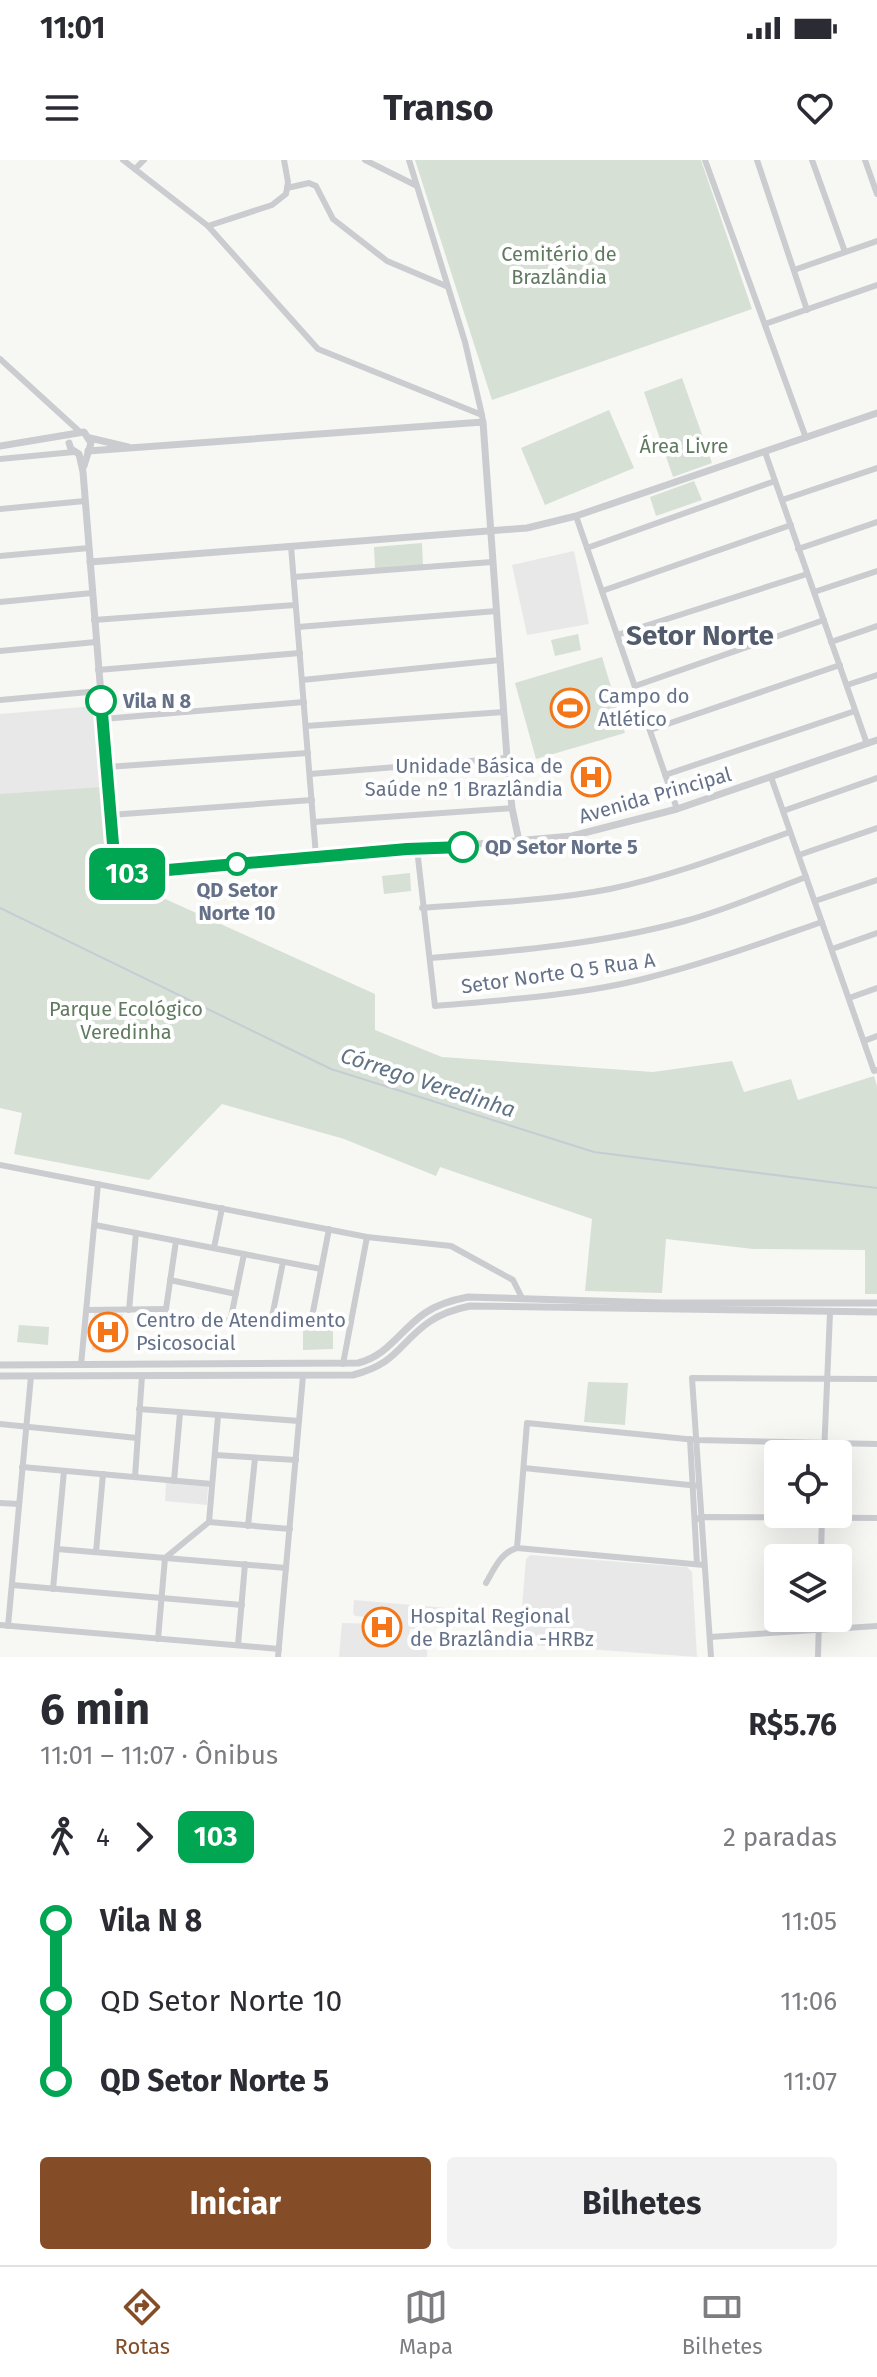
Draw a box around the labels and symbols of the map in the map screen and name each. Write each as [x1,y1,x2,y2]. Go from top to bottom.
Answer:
park label: Cemitério de Brazlândia [501,242,617,289]
park label: Área Livre [640,434,728,458]
district label: Setor Norte [626,619,774,652]
place label: Campo do Atlético [598,684,690,731]
marker: Vila N 8 [86,686,116,716]
sports icon: Campo do Atlético [549,687,591,729]
place label: Vila N 8 [122,689,192,713]
place label: Unidade Básica de Saúde nº 1 Brazlândia [365,754,563,801]
hospital icon: Unidade Básica de Saúde nº 1 Brazlândia [570,756,612,798]
street label: Avenida Principal [576,762,734,828]
marker: QD Setor Norte 5 [448,832,478,862]
place label: QD Setor Norte 5 [485,835,638,859]
line badge: 103 [81,848,173,900]
marker: QD Setor Norte 10 [226,853,248,875]
place label: QD Setor Norte 10 [196,878,279,925]
street label: Setor Norte Q 5 Rua A [460,947,657,998]
park label: Parque Ecológico Veredinha [49,997,203,1044]
water label: Córrego Veredinha [337,1042,519,1123]
place label: Centro de Atendimento Psicosocial [136,1308,346,1355]
hospital icon: Centro de Atendimento Psicosocial [87,1311,129,1353]
place label: Hospital Regional de Brazlândia -HRBz [410,1604,594,1651]
hospital icon: Hospital Regional de Brazlândia -HRBz [361,1606,403,1648]

